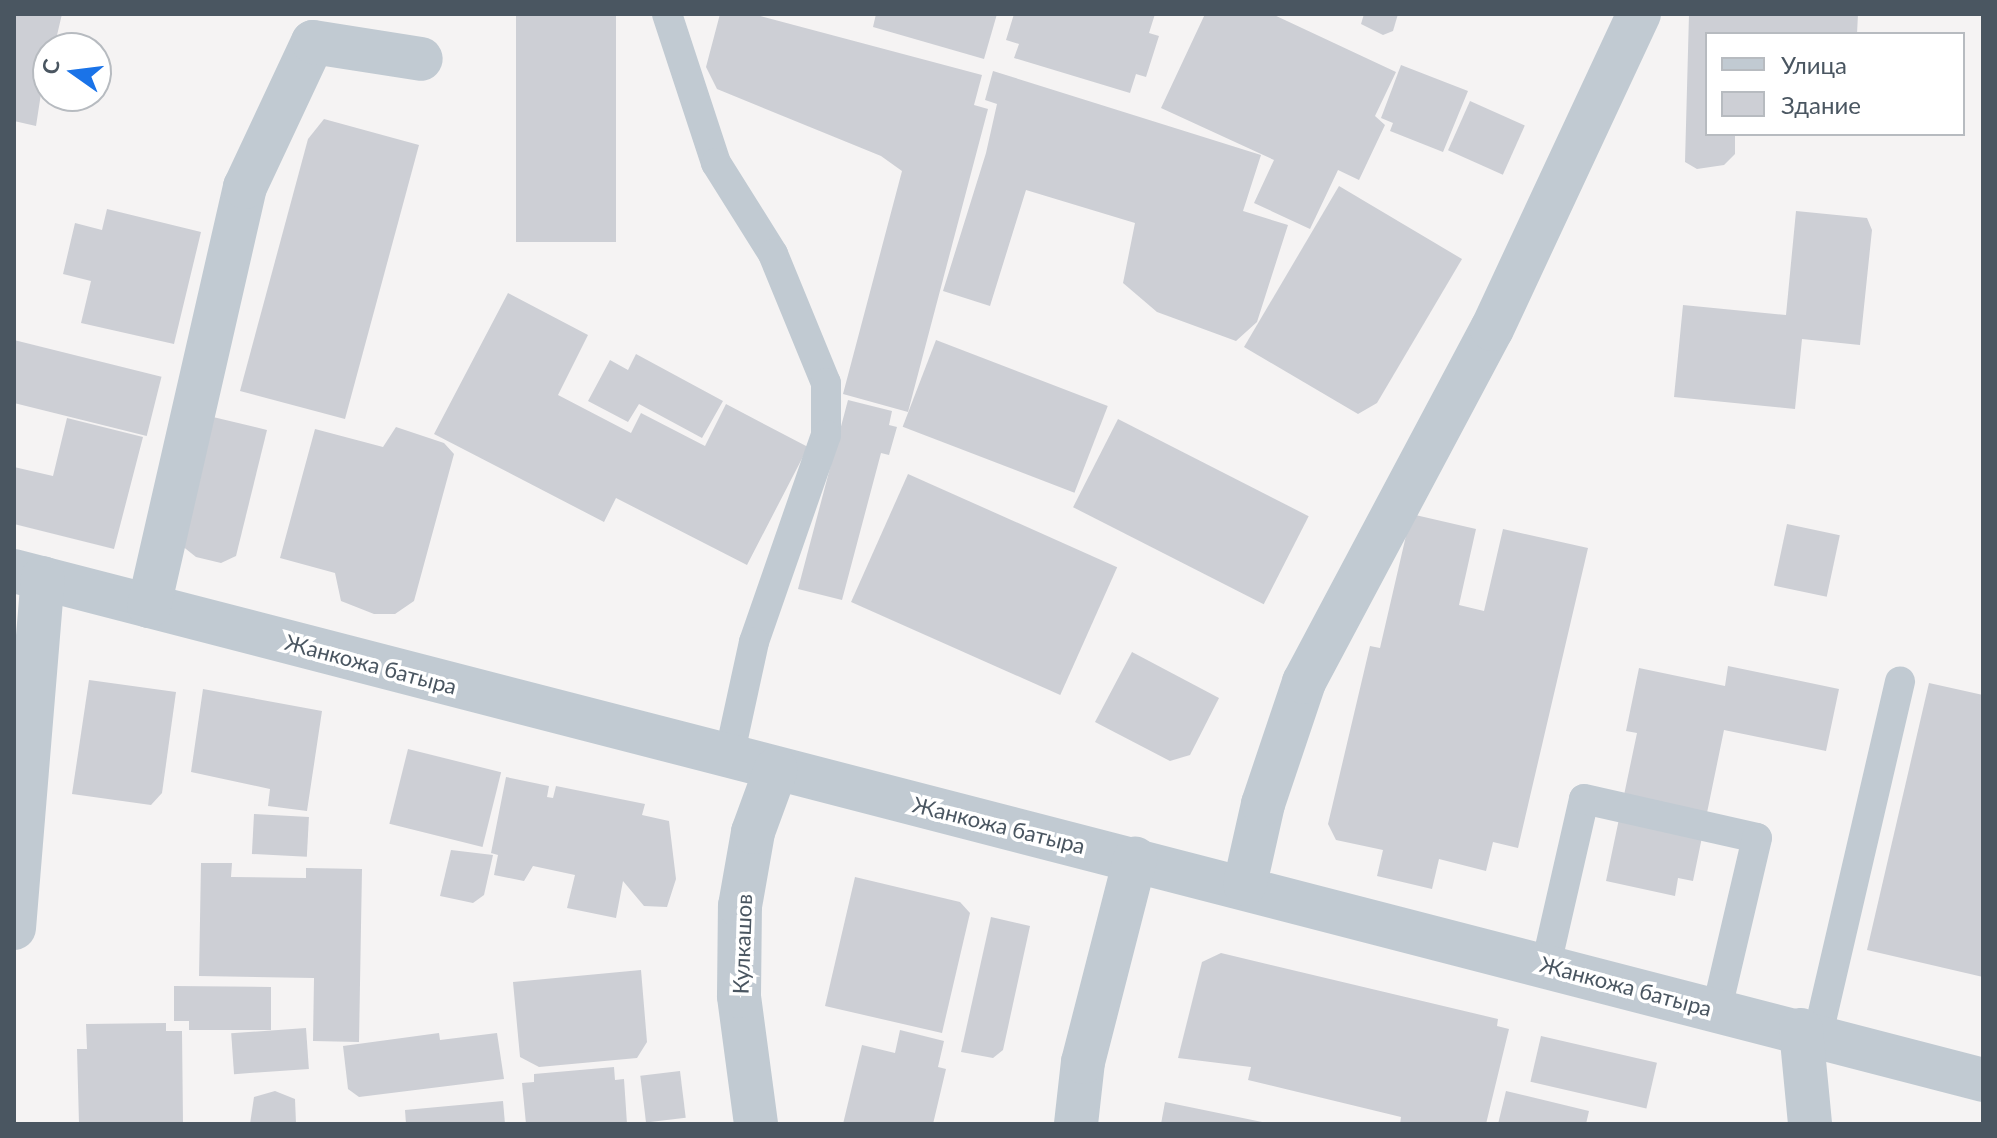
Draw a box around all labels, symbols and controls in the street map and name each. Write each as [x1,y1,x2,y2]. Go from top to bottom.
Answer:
north arrow [32,32,112,112]
legend [1705,32,1965,136]
text: Улица [1781,50,1847,79]
text: С [35,56,65,77]
text: Здание [1781,90,1861,119]
street label: Жанкожа батыра [282,628,460,700]
street label: Жанкожа батыра [910,791,1088,859]
street label: Кулкашов [727,893,757,995]
street label: Жанкожа батыра [1537,950,1715,1022]

